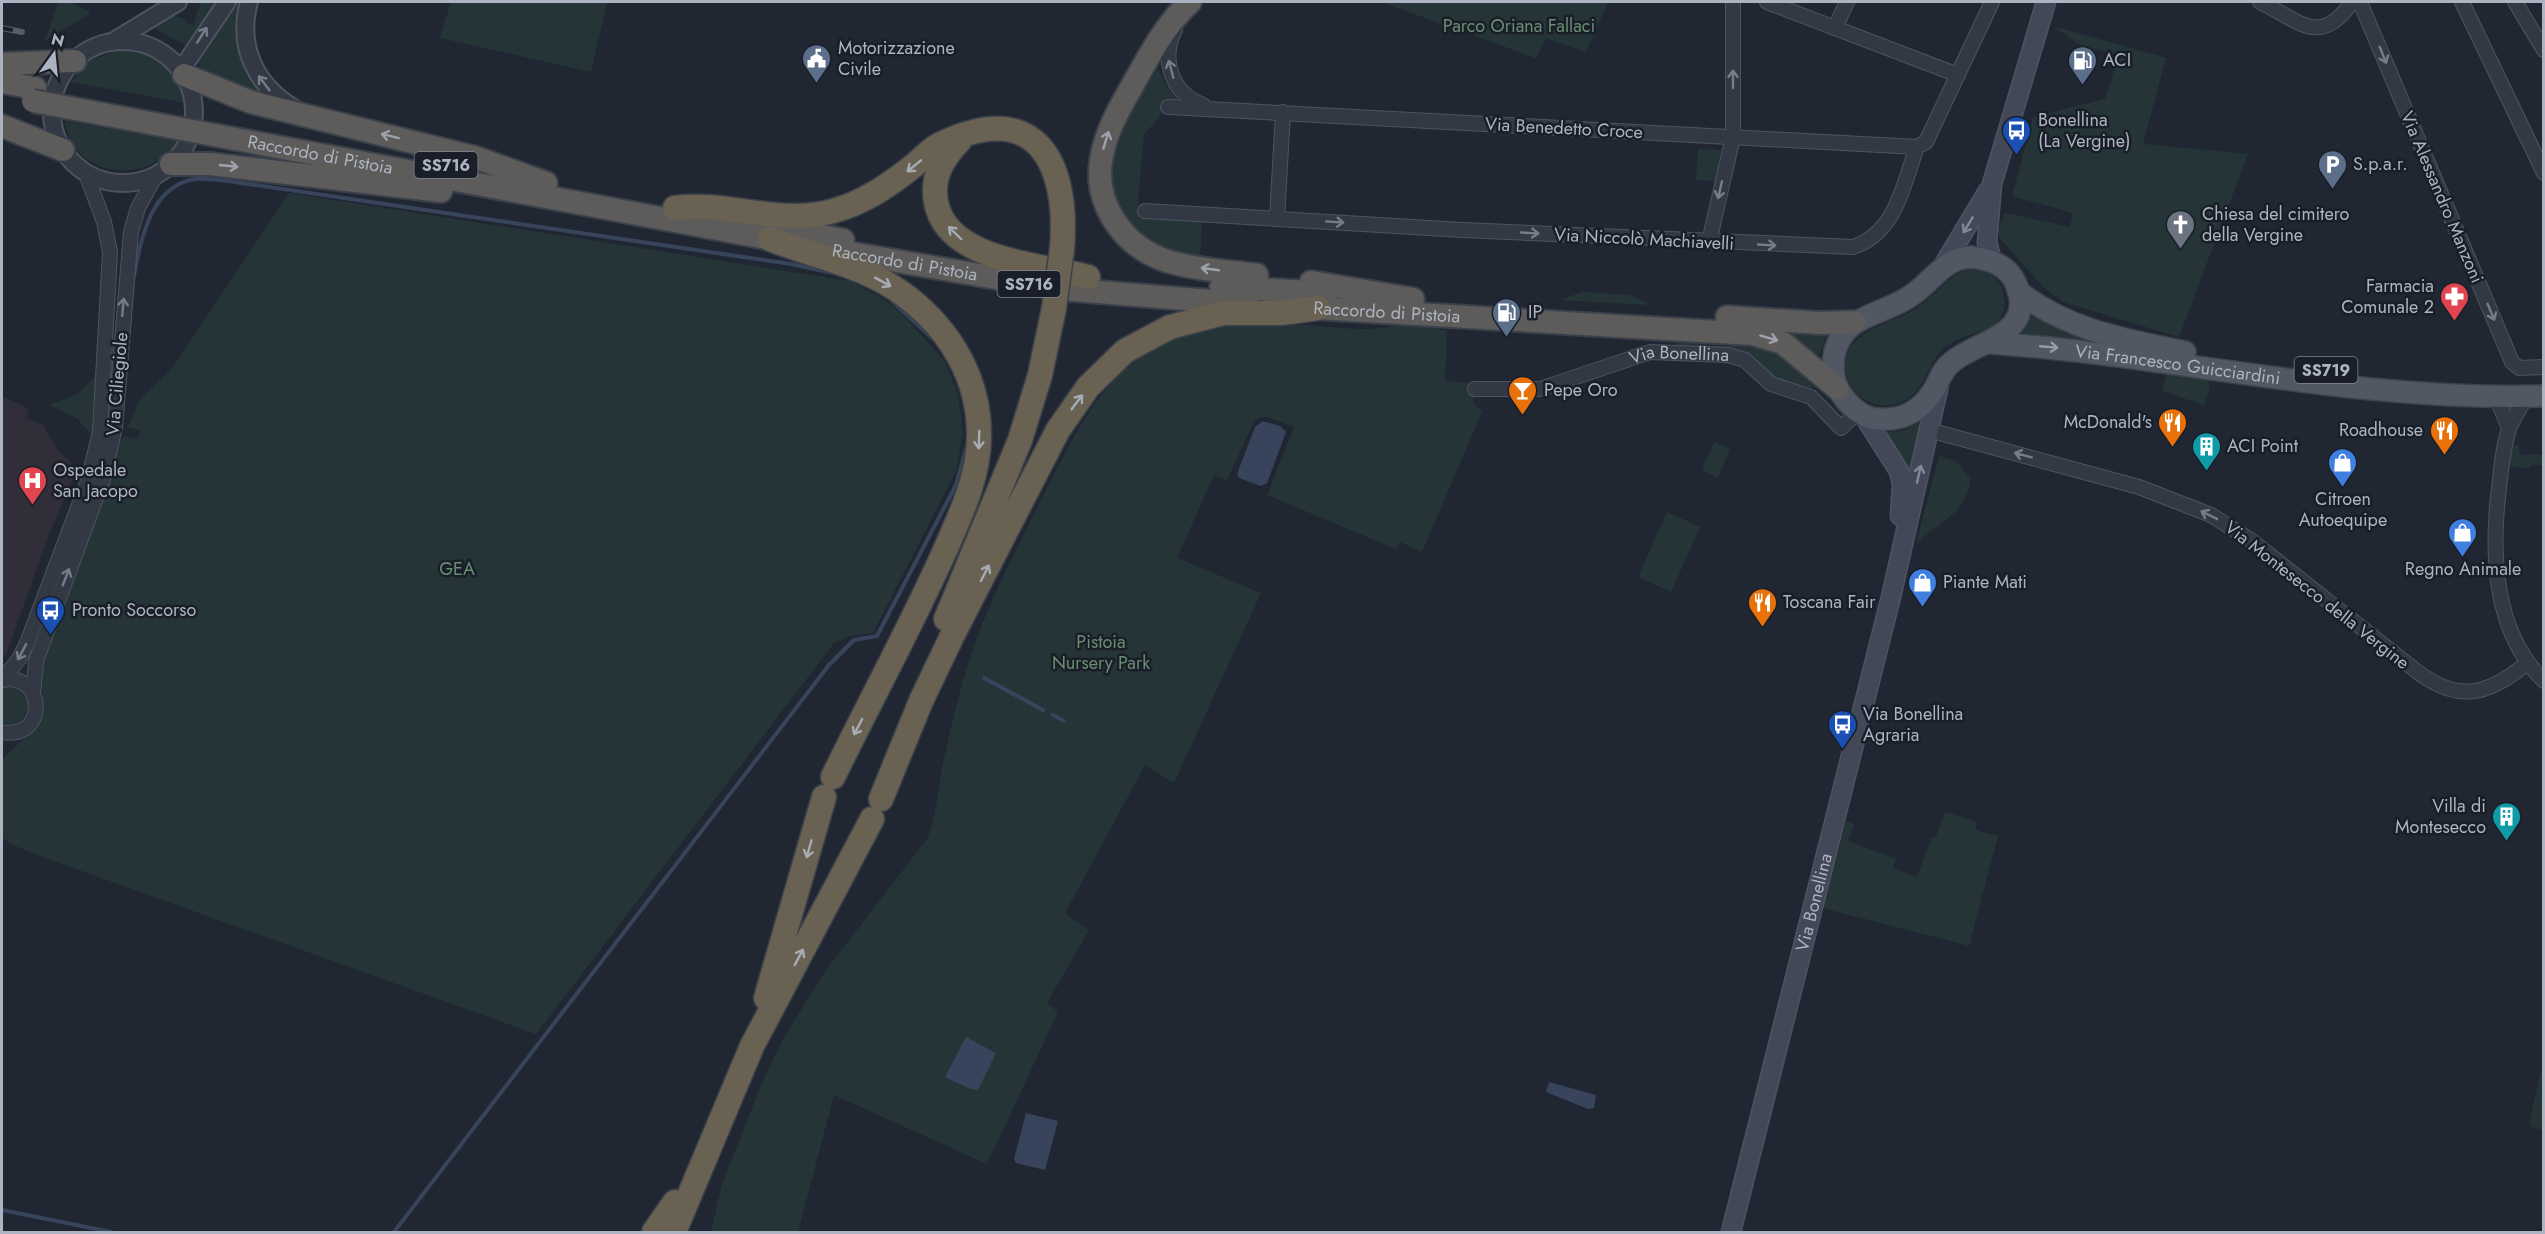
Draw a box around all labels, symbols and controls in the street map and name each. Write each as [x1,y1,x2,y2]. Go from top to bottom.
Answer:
park label: Parco Oriana Fallaci [1443,13,1595,39]
north arrow [24,24,84,84]
text: N [49,27,67,53]
one-way arrow [197,27,209,44]
place label: Motorizzazione Civile [838,35,955,82]
public building icon: Motorizzazione Civile [801,42,833,84]
fuel station icon: ACI [2066,44,2098,86]
one-way arrow [2378,45,2389,64]
place label: ACI [2103,47,2131,73]
one-way arrow [1165,60,1177,79]
one-way arrow [1727,69,1739,89]
one-way arrow [258,75,270,91]
place label: Bonellina (La Vergine) [2038,107,2131,154]
street label: Via Alessandro Manzoni [2394,107,2490,287]
street label: Via Benedetto Croce [1484,111,1644,145]
bus stop icon: Bonellina (La Vergine) [2001,114,2033,156]
street label: Raccordo di Pistoia [245,129,395,181]
one-way arrow [381,130,400,142]
one-way arrow [1101,131,1112,150]
parking icon: S.p.a.r. [2316,148,2348,190]
place label: S.p.a.r. [2353,151,2408,177]
road number: SS716 [414,152,478,178]
one-way arrow [906,159,922,172]
one-way arrow [219,161,239,172]
one-way arrow [1714,180,1726,199]
place label: Chiesa del cimitero della Vergine [2202,201,2350,248]
church icon: Chiesa del cimitero della Vergine [2165,208,2197,250]
one-way arrow [1961,216,1973,233]
one-way arrow [1325,217,1345,228]
street label: Via Niccolò Machiavelli [1553,221,1735,257]
one-way arrow [947,226,962,240]
one-way arrow [1519,228,1539,239]
street label: Raccordo di Pistoia [830,237,980,288]
one-way arrow [1756,239,1776,250]
one-way arrow [1200,263,1220,274]
road number: SS716 [998,271,1060,297]
place label: Farmacia Comunale 2 [2341,273,2434,320]
one-way arrow [874,276,891,288]
pharmacy icon: Farmacia Comunale 2 [2439,280,2471,322]
street label: Raccordo di Pistoia [1313,295,1461,330]
fuel station icon: IP [1491,296,1523,338]
one-way arrow [118,297,129,317]
place label: IP [1528,299,1542,325]
one-way arrow [2486,303,2497,321]
street label: Via Ciliegiole [100,331,134,437]
one-way arrow [1759,333,1778,344]
street label: Via Bonellina [1626,338,1730,371]
street label: Via Francesco Guicciardini [2074,338,2282,391]
one-way arrow [2039,342,2058,353]
road number: SS719 [2294,357,2358,383]
bar icon: Pepe Oro [1507,374,1539,416]
place label: Pepe Oro [1544,377,1618,403]
one-way arrow [1070,394,1083,410]
restaurant icon: McDonald's [2157,406,2189,448]
place label: McDonald's [2064,409,2152,435]
restaurant icon: Roadhouse [2428,414,2460,456]
place label: Roadhouse [2339,417,2423,443]
one-way arrow [973,429,985,449]
building icon: ACI Point [2190,430,2222,472]
place label: ACI Point [2227,433,2299,459]
shop icon: Citroen Autoequipe [2327,446,2359,488]
one-way arrow [2014,449,2033,460]
place label: Ospedale San Jacopo [53,457,138,504]
hospital icon: Ospedale San Jacopo [16,464,48,506]
one-way arrow [1914,465,1925,484]
place label: Citroen Autoequipe [2299,486,2387,533]
one-way arrow [2200,508,2218,520]
street label: Via Montesecco della Vergine [2219,515,2415,675]
shop icon: Regno Animale [2447,516,2479,558]
park label: GEA [439,556,475,582]
place label: Regno Animale [2405,556,2521,582]
one-way arrow [979,565,991,583]
shop icon: Piante Mati [1906,566,1938,608]
one-way arrow [61,568,72,587]
place label: Piante Mati [1943,569,2027,595]
restaurant icon: Toscana Fair [1746,586,1778,628]
place label: Toscana Fair [1783,589,1876,615]
bus stop icon: Pronto Soccorso [35,594,67,636]
place label: Pronto Soccorso [72,597,196,623]
park label: Pistoia Nursery Park [1052,629,1150,676]
one-way arrow [16,642,27,660]
place label: Via Bonellina Agraria [1863,701,1963,748]
bus stop icon: Via Bonellina Agraria [1826,708,1858,750]
one-way arrow [852,718,863,736]
place label: Villa di Montesecco [2395,793,2486,840]
building icon: Villa di Montesecco [2491,800,2523,842]
one-way arrow [803,839,814,858]
street label: Via Bonellina [1789,850,1839,954]
one-way arrow [793,949,805,966]

